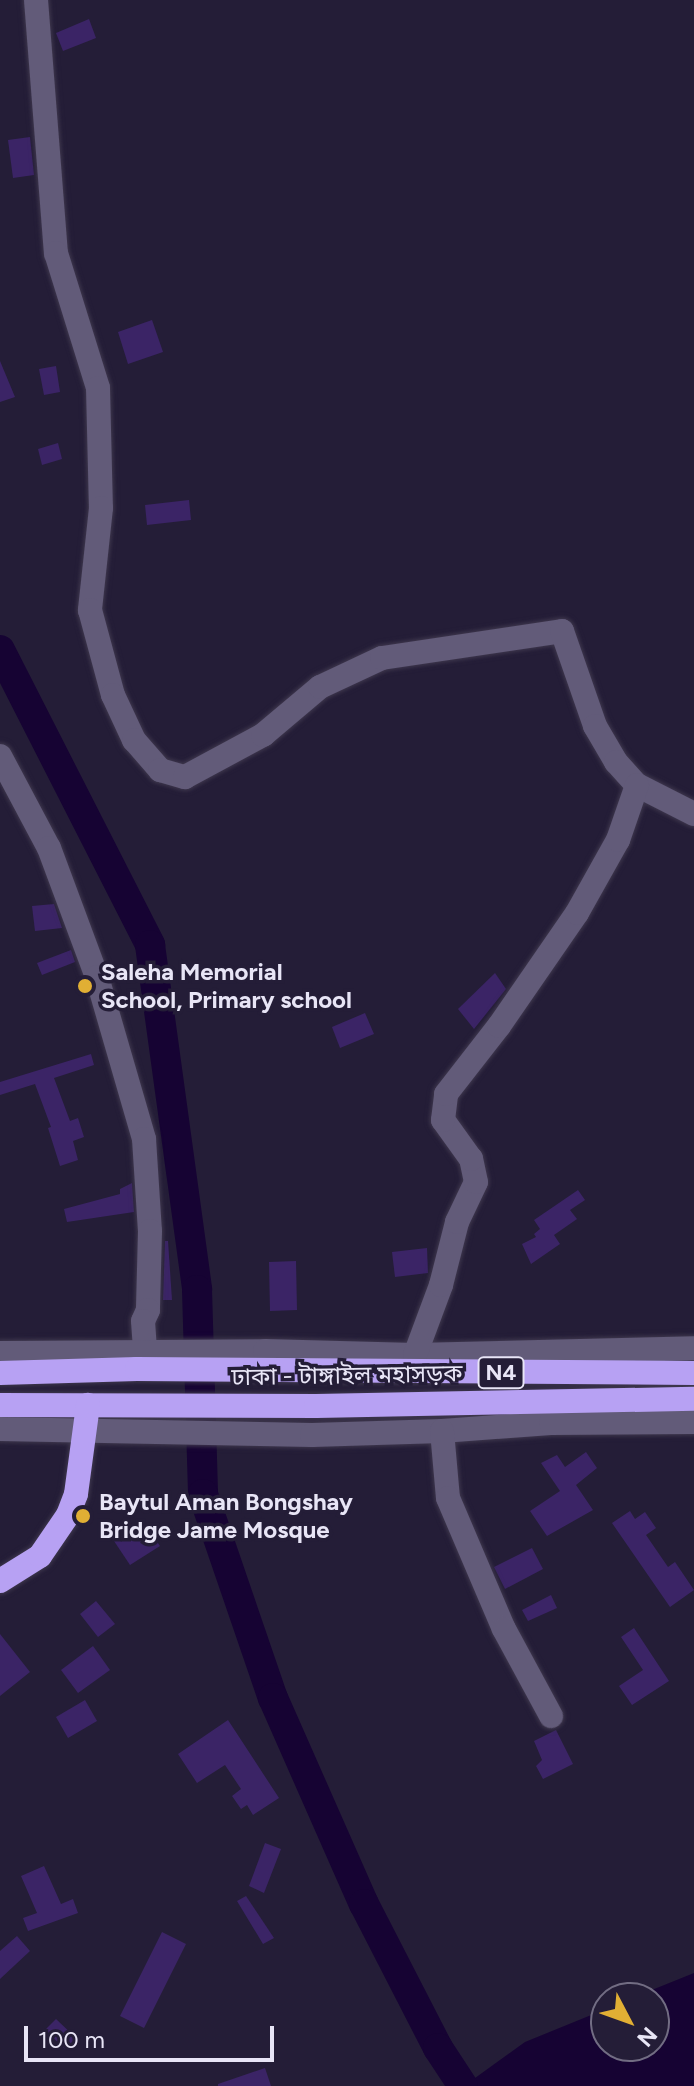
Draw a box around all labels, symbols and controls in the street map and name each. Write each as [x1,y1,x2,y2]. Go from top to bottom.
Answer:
place label: Saleha Memorial School, Primary school [101,958,352,1014]
marker: Saleha Memorial School, Primary school [76,977,94,995]
road number: N4 [477,1355,525,1391]
street label: ঢাকা - টাঙ্গাইল মহাসড়ক [231,1359,463,1391]
place label: Baytul Aman Bongshay Bridge Jame Mosque [99,1488,353,1544]
marker: Baytul Aman Bongshay Bridge Jame Mosque [74,1507,92,1525]
north arrow [590,1982,670,2062]
scale bar [28,2010,278,2060]
text: N [631,2021,663,2052]
text: 100 m [38,2025,105,2054]

